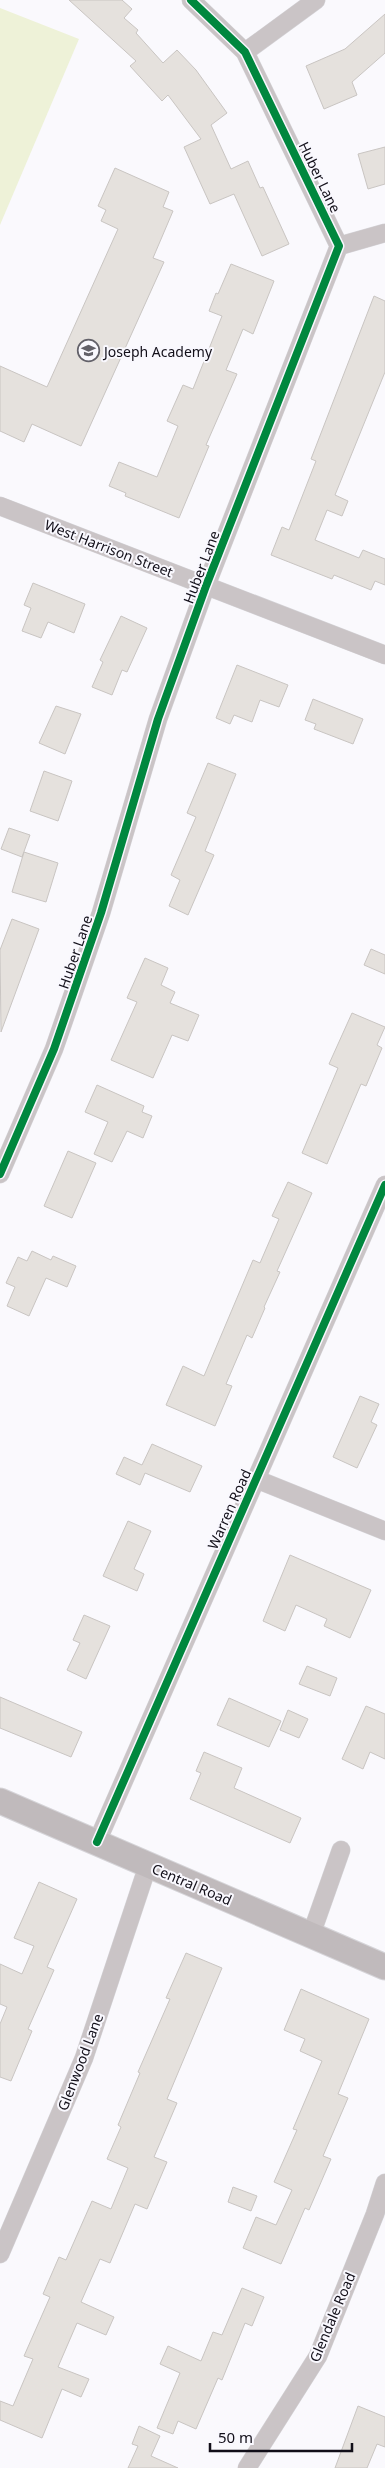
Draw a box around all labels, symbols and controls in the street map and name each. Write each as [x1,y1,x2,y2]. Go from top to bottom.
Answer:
street label: Huber Lane [295,138,345,216]
school or university icon: Joseph Academy [76,339,100,363]
place label: Joseph Academy [102,342,213,361]
street label: West Harrison Street [42,515,176,581]
street label: Huber Lane [178,528,224,606]
street label: Huber Lane [54,913,96,991]
street label: Warren Road [203,1466,255,1552]
street label: Central Road [149,1859,235,1909]
street label: Glenwood Lane [53,2011,107,2113]
street label: Glendale Road [305,2269,359,2365]
scale bar [210,2420,352,2452]
text: 50 m [218,2427,253,2447]

